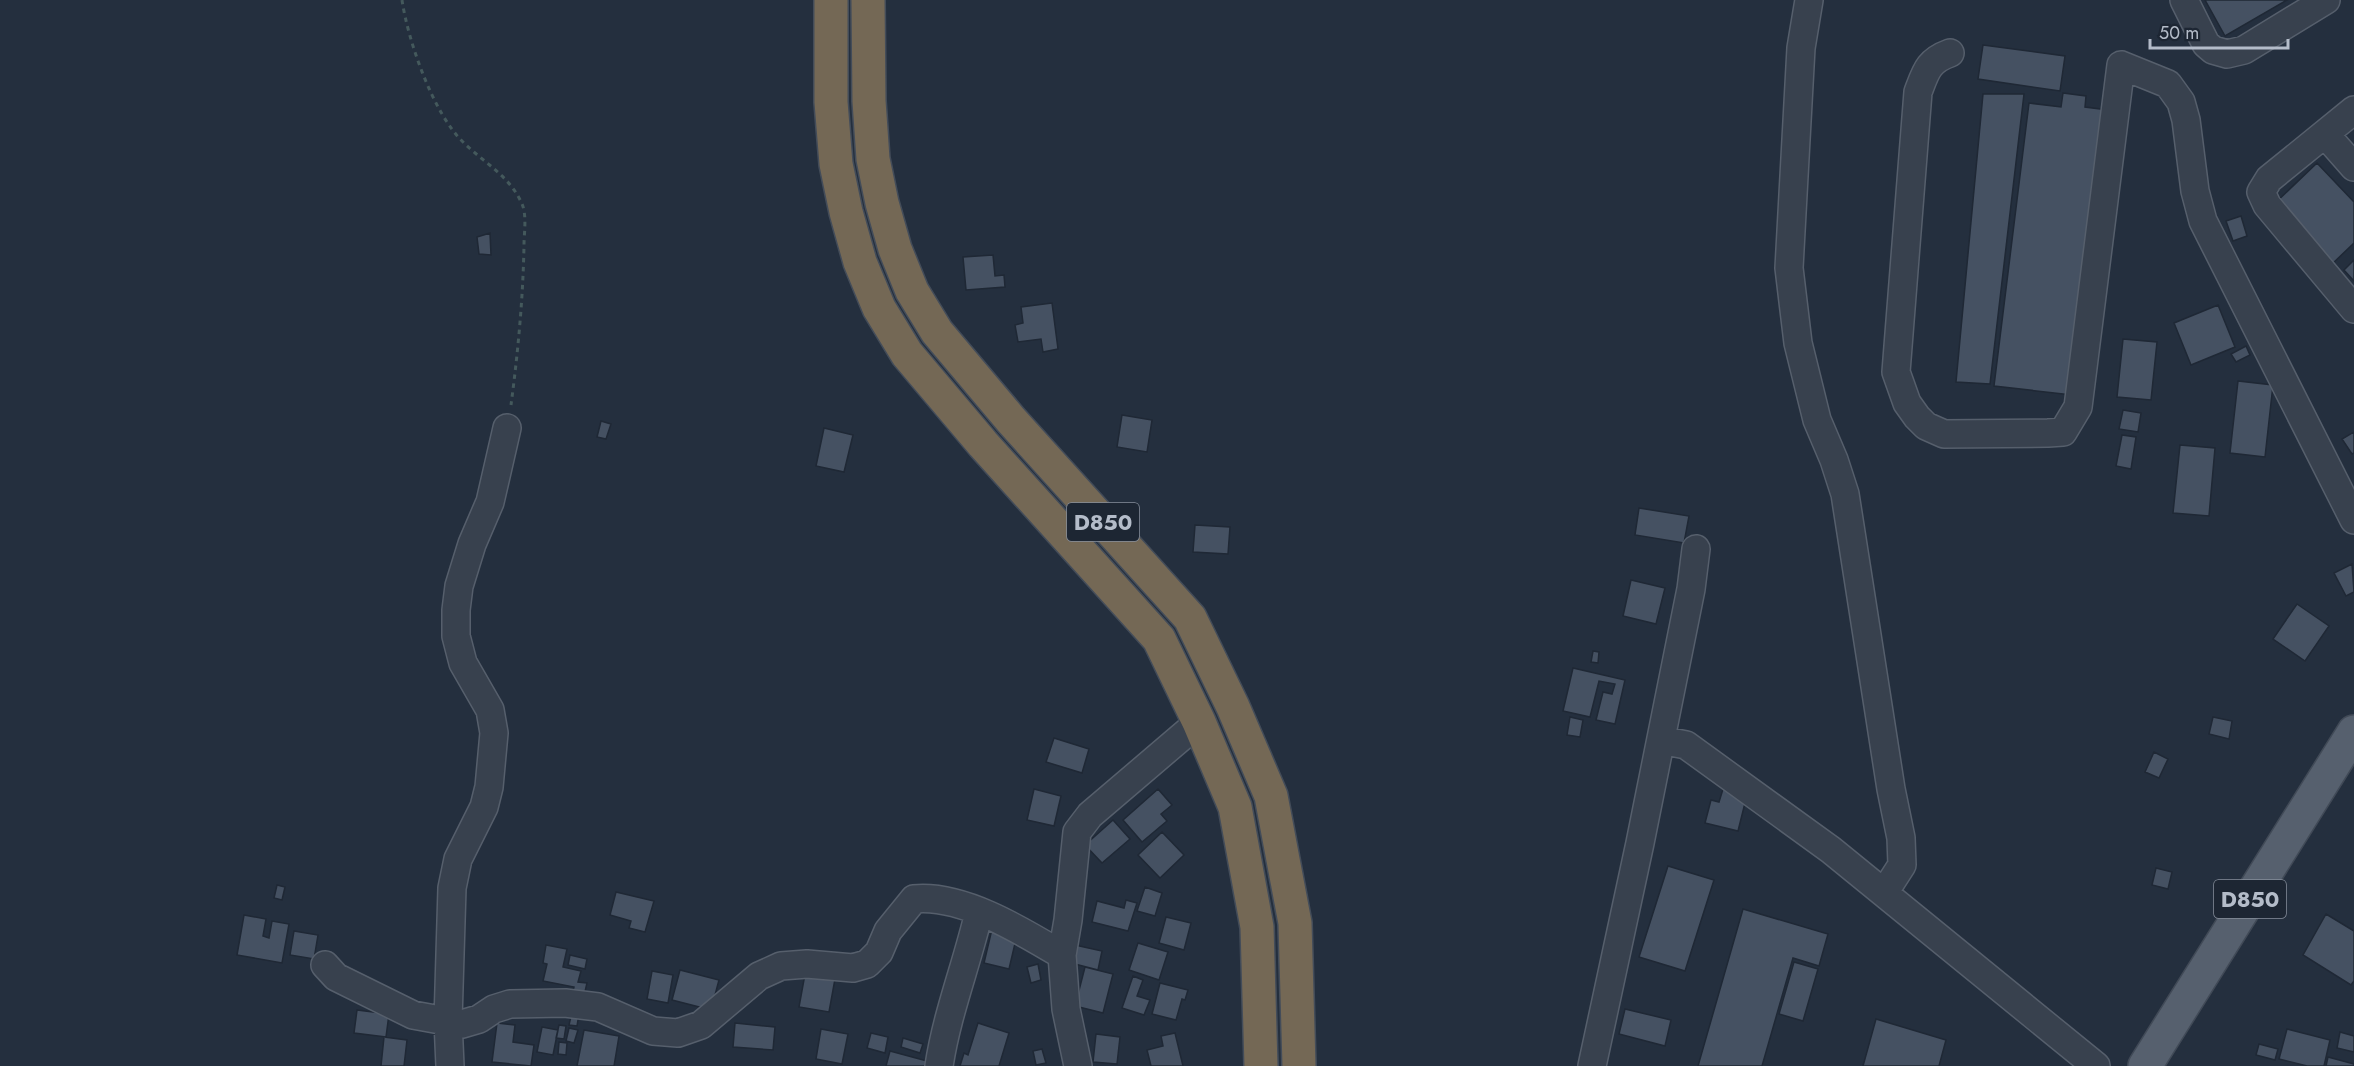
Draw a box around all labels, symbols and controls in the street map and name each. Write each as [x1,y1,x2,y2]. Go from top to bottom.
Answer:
scale bar [2150,12,2288,50]
text: 50 m [2159,20,2199,46]
road number: D850 [1067,503,1139,541]
road number: D850 [2214,880,2286,918]

